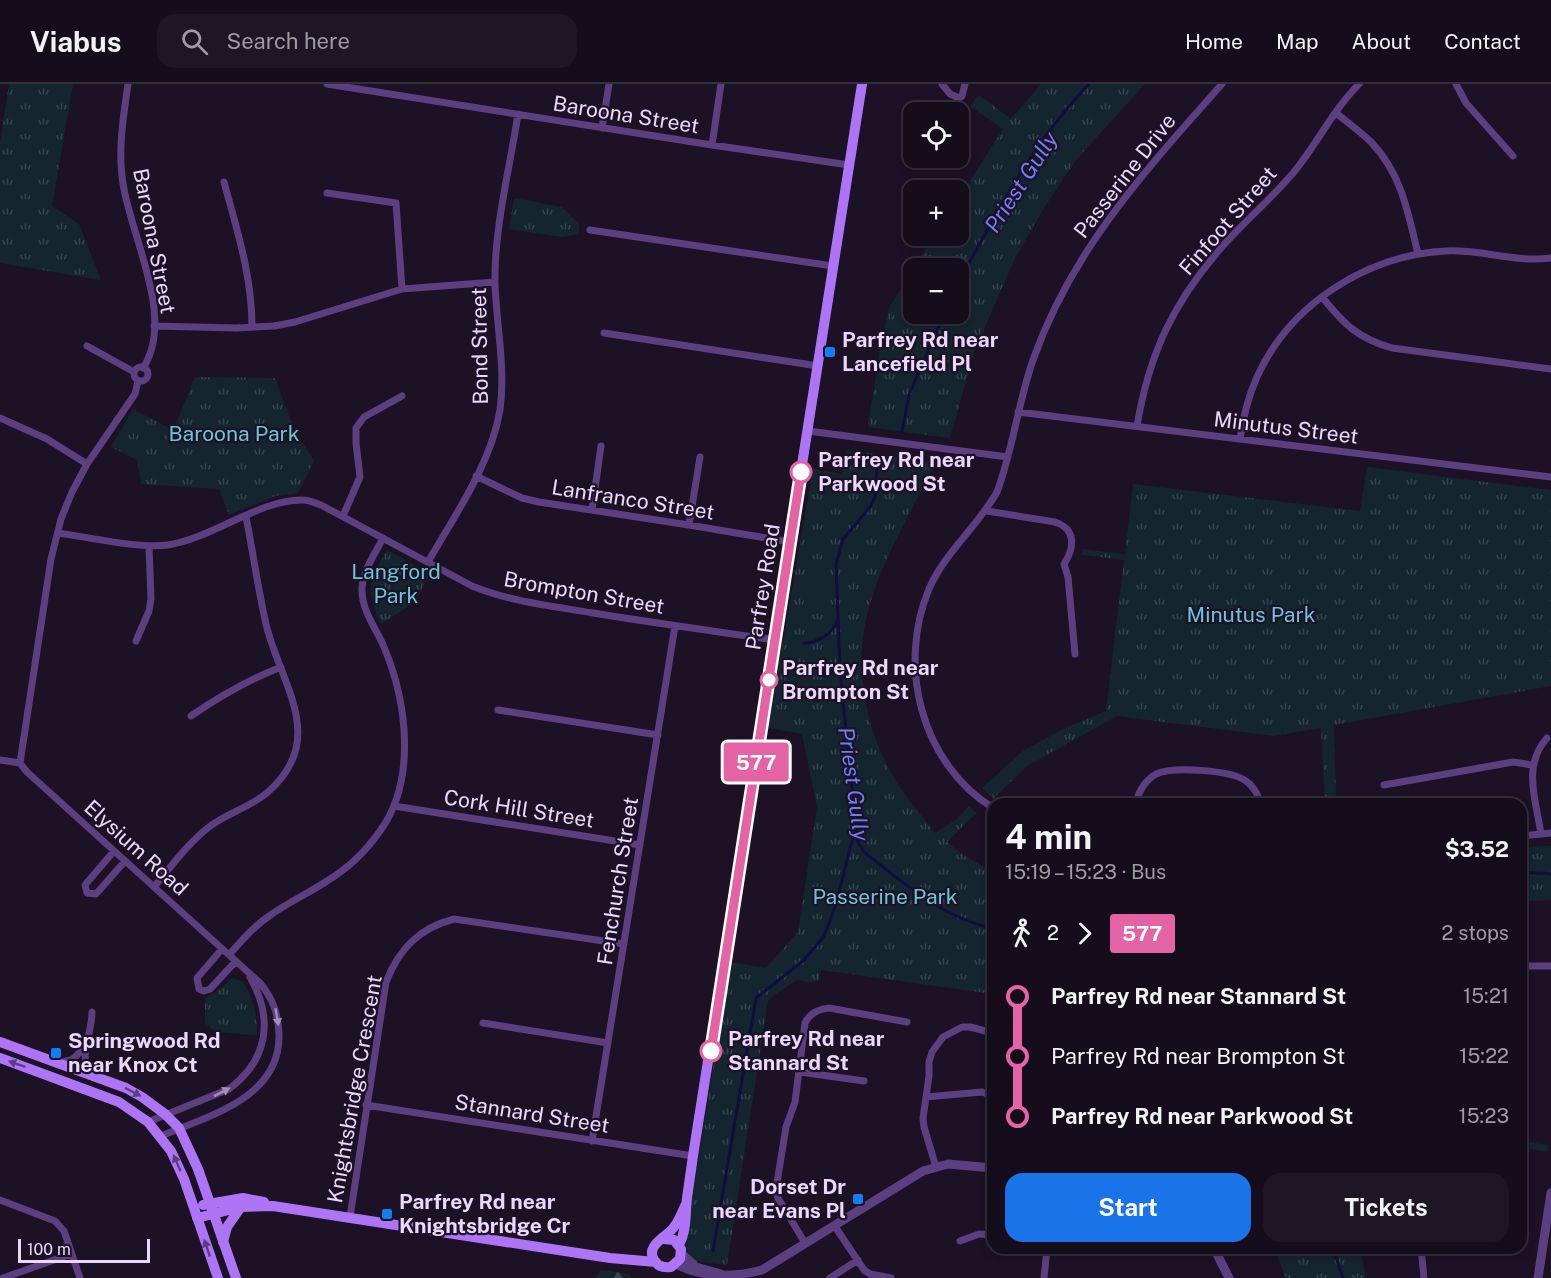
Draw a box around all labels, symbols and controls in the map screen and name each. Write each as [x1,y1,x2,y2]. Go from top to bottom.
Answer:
search box [157,14,577,68]
text: Viabus [30,25,121,58]
icon: search [178,25,211,58]
text: Search here [226,28,350,54]
text: Home [1185,29,1243,54]
text: Map [1276,29,1319,54]
text: About [1352,29,1411,54]
text: Contact [1444,29,1521,54]
street label: Baroona Street [551,91,701,138]
map controls [903,102,969,324]
button: locate [903,102,969,168]
street label: Passerine Drive [1068,109,1181,243]
water label: Priest Gully [979,126,1064,237]
street label: Finfoot Street [1174,161,1282,280]
street label: Baroona Street [128,166,181,316]
button: + [903,180,969,246]
button: − [903,258,969,324]
street label: Bond Street [466,287,493,405]
place label: Parfrey Rd near Lancefield Pl [842,327,999,376]
marker: Parfrey Rd near Lancefield Pl [823,345,837,359]
street label: Minutus Street [1212,406,1360,449]
park label: Baroona Park [168,421,300,446]
place label: Parfrey Rd near Parkwood St [818,447,975,496]
marker: Parfrey Rd near Parkwood St [790,461,812,483]
street label: Lanfranco Street [550,474,716,525]
street label: Parfrey Road [740,522,785,652]
park label: Langford Park [351,559,441,608]
street label: Brompton Street [502,566,666,619]
park label: Minutus Park [1187,602,1316,627]
place label: Parfrey Rd near Brompton St [782,655,939,704]
marker: Parfrey Rd near Brompton St [760,671,778,689]
water label: Priest Gully [833,725,875,843]
line badge: 577 [722,742,790,782]
text: 577 [736,750,776,775]
street label: Cork Hill Street [442,784,596,833]
street label: Elysium Road [79,795,193,901]
street label: Fenchurch Street [592,795,643,967]
text: 4 min [1005,818,1092,856]
text: $3.52 [1445,836,1509,862]
text: 15:19 – 15:23 · Bus [1005,860,1166,884]
park label: Passerine Park [812,884,958,909]
icon: walk [1005,917,1038,950]
icon: forward [1068,917,1101,950]
text: 2 [1047,921,1059,945]
text: 577 [1122,921,1163,946]
text: 2 stops [1442,921,1509,945]
street label: Knightsbridge Crescent [322,973,387,1205]
text: Parfrey Rd near Stannard St [1051,983,1346,1009]
text: 15:21 [1463,984,1509,1008]
one-way arrow [273,1008,282,1027]
place label: Parfrey Rd near Stannard St [728,1026,885,1075]
place label: Springwood Rd near Knox Ct [68,1028,220,1077]
marker: Parfrey Rd near Stannard St [700,1040,722,1062]
text: Parfrey Rd near Brompton St [1051,1043,1345,1069]
text: 15:22 [1459,1044,1509,1068]
marker: Springwood Rd near Knox Ct [49,1046,63,1060]
one-way arrow [8,1058,26,1068]
one-way arrow [125,1087,142,1097]
one-way arrow [213,1087,230,1097]
street label: Stannard Street [453,1089,611,1138]
text: Parfrey Rd near Parkwood St [1051,1103,1353,1129]
text: 15:23 [1459,1104,1509,1128]
one-way arrow [172,1155,181,1172]
button: Start [1005,1173,1251,1242]
button: Tickets [1263,1173,1509,1242]
place label: Dorset Dr near Evans Pl [712,1174,846,1223]
place label: Parfrey Rd near Knightsbridge Cr [399,1189,571,1238]
marker: Dorset Dr near Evans Pl [851,1192,865,1206]
marker: Parfrey Rd near Knightsbridge Cr [380,1207,394,1221]
scale bar [18,1236,150,1264]
one-way arrow [202,1239,212,1257]
text: 100 m [27,1240,71,1259]

